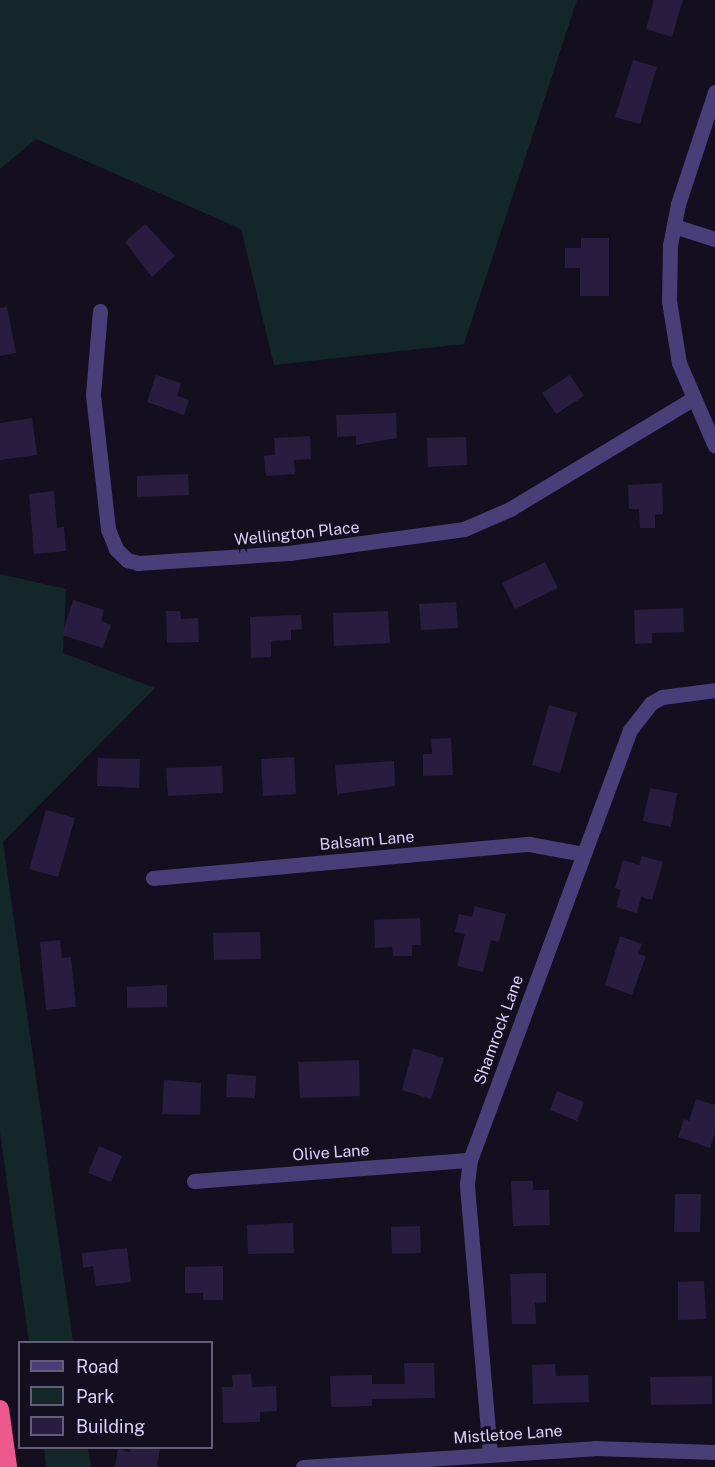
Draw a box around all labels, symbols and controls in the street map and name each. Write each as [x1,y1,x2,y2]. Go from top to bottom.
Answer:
street label: Wellington Place [233,518,361,550]
street label: Balsam Lane [319,827,415,855]
street label: Shamrock Lane [470,973,528,1087]
street label: Olive Lane [292,1141,370,1165]
legend [18,1341,213,1449]
text: Road [76,1356,119,1377]
text: Park [76,1386,114,1407]
text: Building [76,1416,145,1437]
street label: Mistletoe Lane [453,1422,563,1448]

